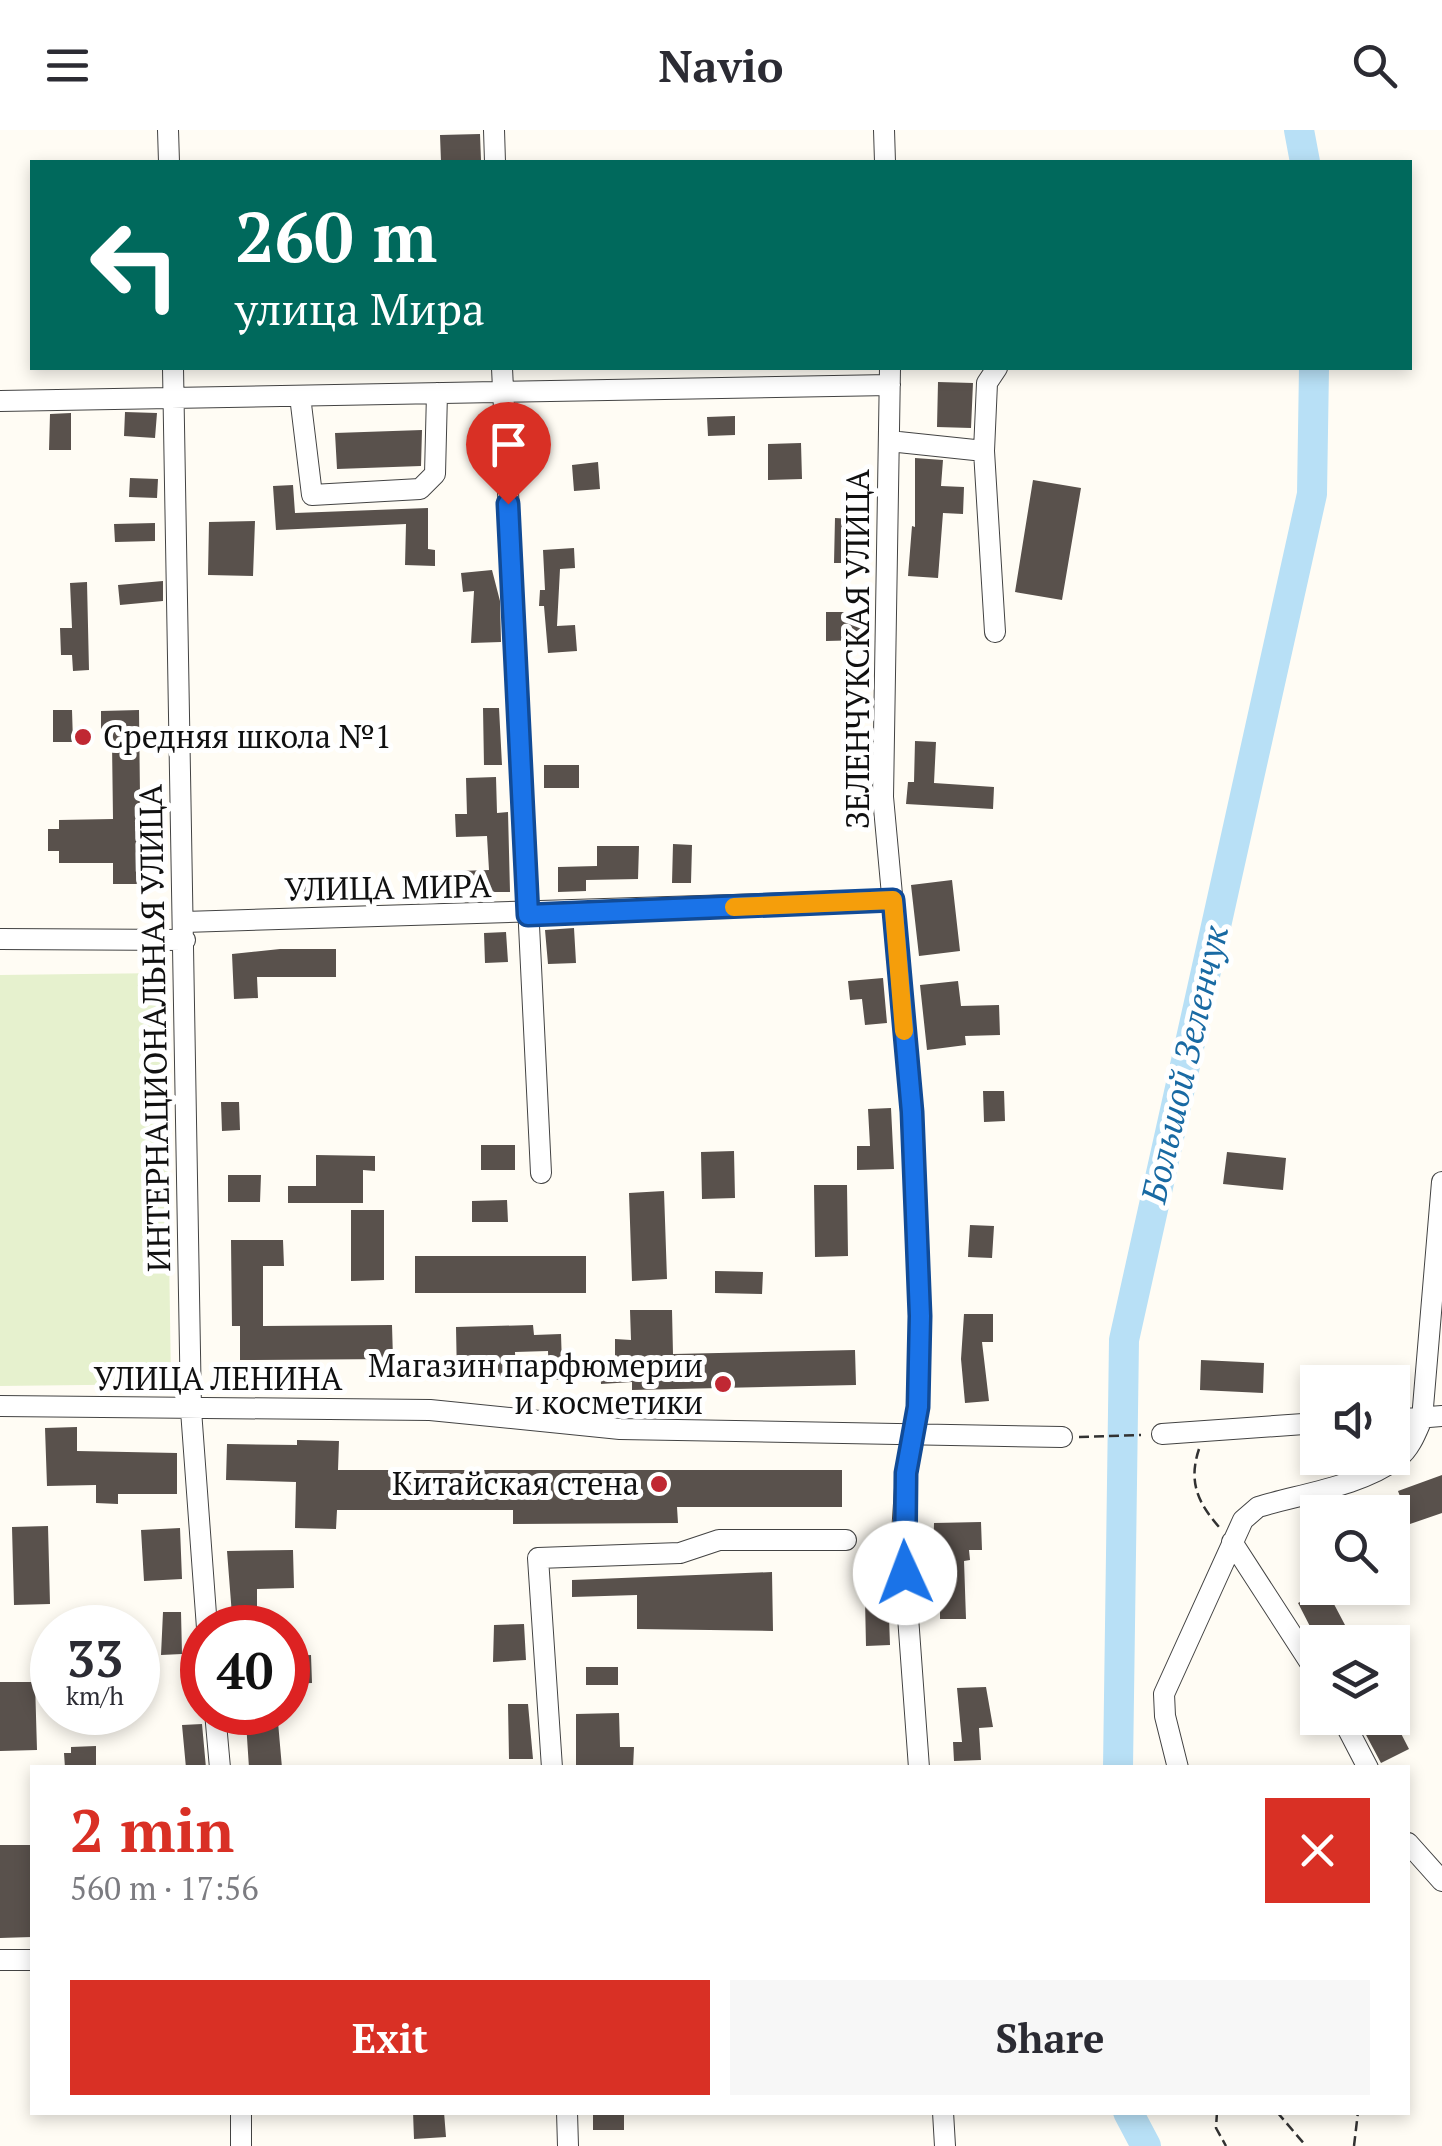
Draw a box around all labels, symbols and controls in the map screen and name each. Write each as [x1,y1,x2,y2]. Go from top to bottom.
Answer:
text: Navio [658,35,784,95]
icon: menu [40,38,95,93]
icon: search [1347,38,1402,93]
text: 260 m [235,189,437,282]
icon: left [70,200,200,330]
text: улица Мира [235,278,485,338]
pin [466,402,551,505]
icon: arrive [481,417,536,472]
street label: ЗЕЛЕНЧУКСКАЯ УЛИЦА [836,469,878,829]
place label: Средняя школа №1 [103,715,392,757]
marker: Средняя школа №1 [72,726,94,748]
street label: ИНТЕРНАЦИОНАЛЬНАЯ УЛИЦА [129,784,179,1272]
street label: УЛИЦА МИРА [284,864,492,910]
water label: Большой Зеленчук [1129,920,1238,1208]
place label: Магазин парфюмерии и косметики [368,1344,703,1423]
street label: УЛИЦА ЛЕНИНА [94,1357,342,1399]
map controls [1300,1365,1410,1735]
button: sound [1300,1365,1410,1475]
marker: Магазин парфюмерии и косметики [712,1373,734,1395]
place label: Китайская стена [392,1462,639,1504]
marker: Китайская стена [648,1473,670,1495]
button: search [1300,1495,1410,1605]
position arrow [853,1521,957,1625]
speed limit sign: 40 [180,1605,310,1735]
text: 33 [67,1625,123,1691]
button: layers [1300,1625,1410,1735]
text: km/h [66,1679,124,1712]
text: 2 min [70,1790,234,1869]
button: close [1265,1798,1370,1903]
text: 560 m · 17:56 [70,1867,258,1909]
button: Exit [70,1980,710,2095]
button: Share [730,1980,1370,2095]

